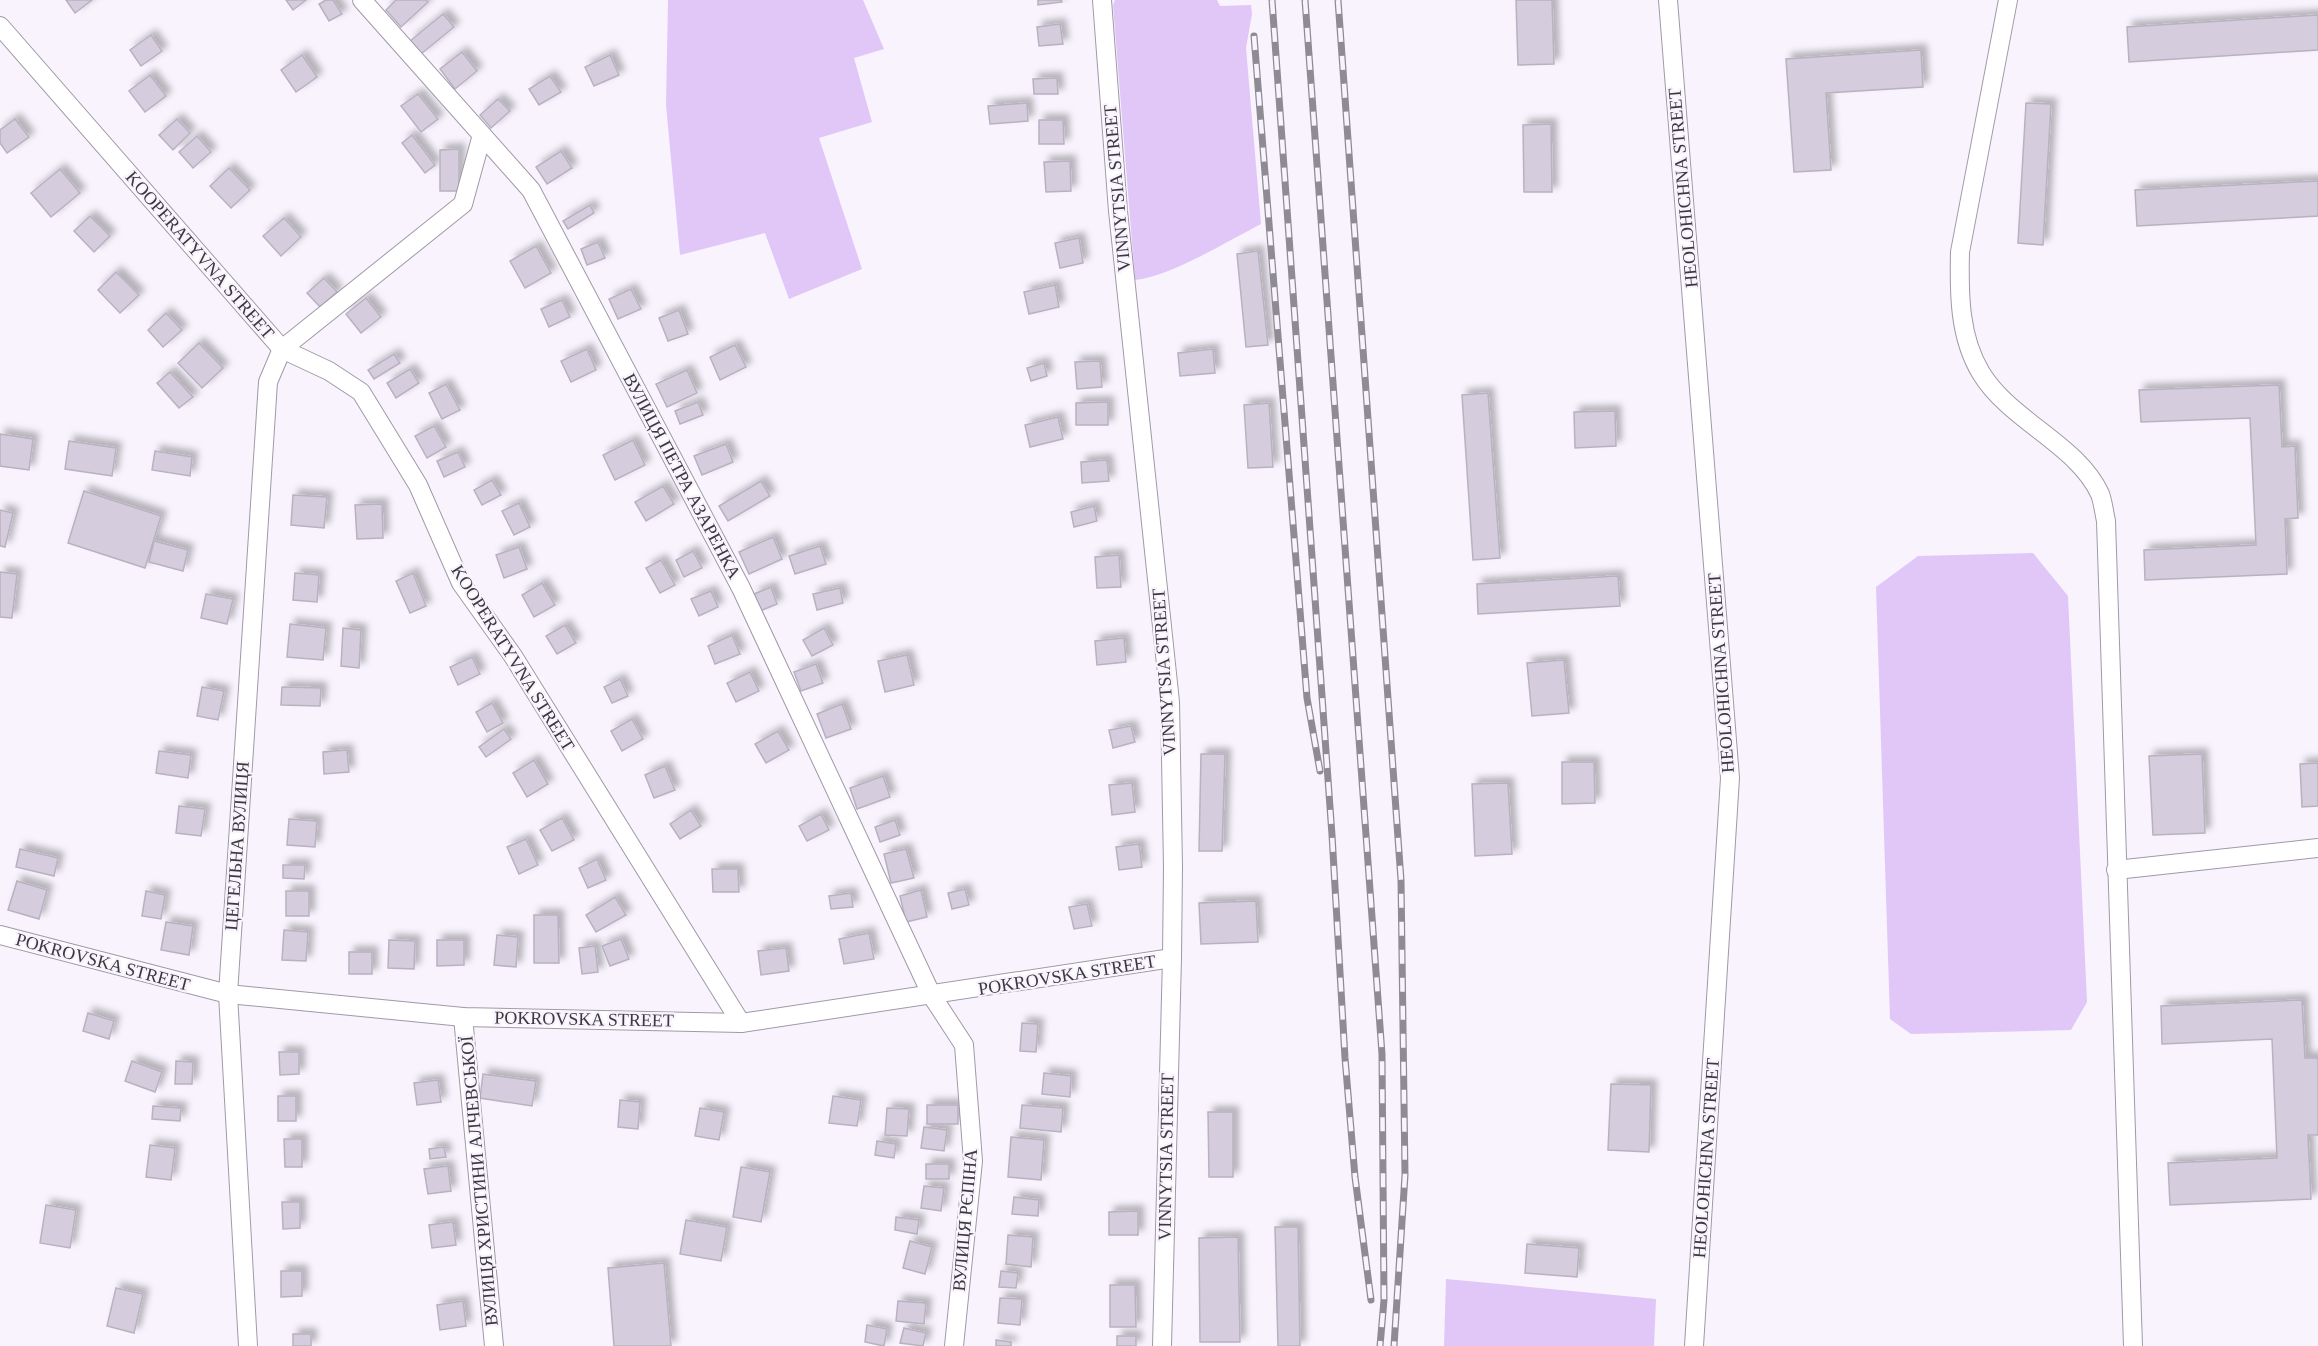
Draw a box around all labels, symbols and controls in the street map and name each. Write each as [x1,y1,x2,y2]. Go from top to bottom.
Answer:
street label: HEOLOHICHNA STREET [1664,87,1702,289]
street label: VINNYTSIA STREET [1100,104,1134,272]
street label: KOOPERATYVNA STREET [122,167,278,343]
street label: ВУЛИЦЯ ПЕТРА АЗАРЕНКА [619,370,745,582]
street label: KOOPERATYVNA STREET [447,561,579,755]
street label: HEOLOHICHNA STREET [1704,572,1738,774]
street label: VINNYTSIA STREET [1148,588,1180,756]
street label: ЦЕГЕЛЬНА ВУЛИЦЯ [221,761,253,931]
street label: POKROVSKA STREET [14,929,192,995]
street label: POKROVSKA STREET [977,951,1157,999]
street label: POKROVSKA STREET [494,1007,674,1031]
street label: ВУЛИЦЯ ХРИСТИНИ АЛЧЕВСЬКОЇ [456,1035,502,1327]
street label: HEOLOHICHNA STREET [1689,1057,1723,1259]
street label: VINNYTSIA STREET [1155,1073,1177,1241]
street label: ВУЛИЦЯ РЄПІНА [949,1148,981,1292]

